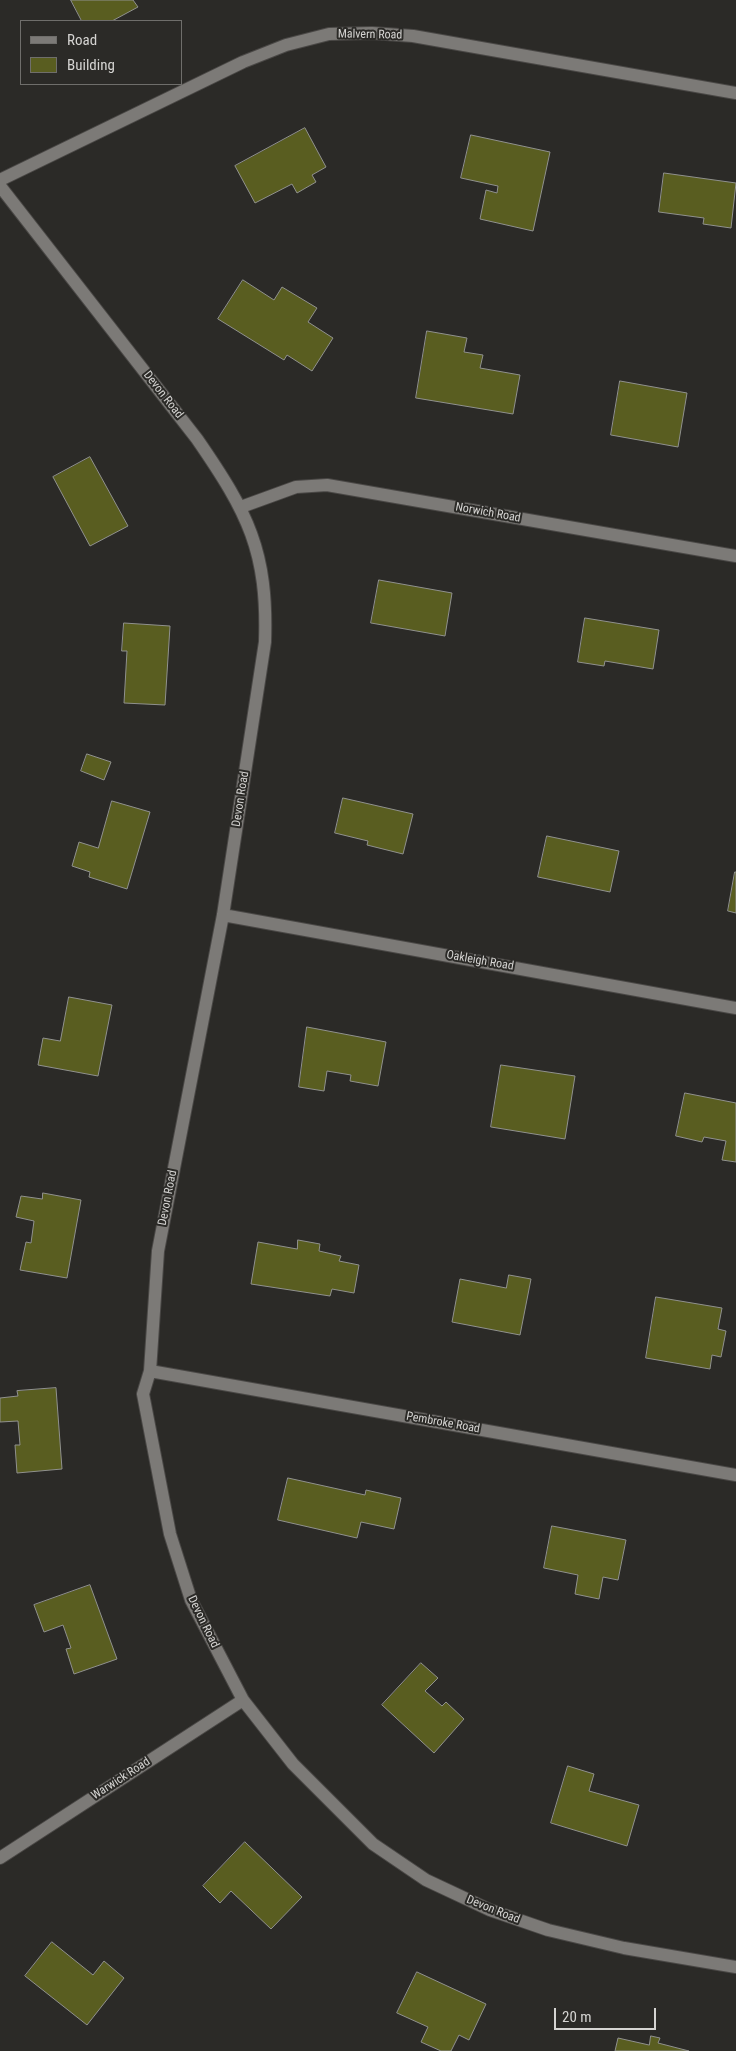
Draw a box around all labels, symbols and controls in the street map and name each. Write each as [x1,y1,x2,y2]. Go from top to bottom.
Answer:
legend [20,20,182,85]
street label: Malvern Road [338,27,402,43]
text: Road [67,31,97,49]
text: Building [67,56,115,74]
street label: Devon Road [140,368,186,422]
street label: Norwich Road [454,500,522,526]
street label: Devon Road [229,770,253,828]
street label: Oakleigh Road [445,948,515,974]
street label: Devon Road [156,1169,180,1227]
street label: Pembroke Road [405,1409,481,1437]
street label: Devon Road [184,1594,222,1650]
street label: Warwick Road [89,1755,153,1803]
street label: Devon Road [464,1893,522,1927]
scale bar [556,1998,658,2030]
text: 20 m [562,2008,592,2026]

